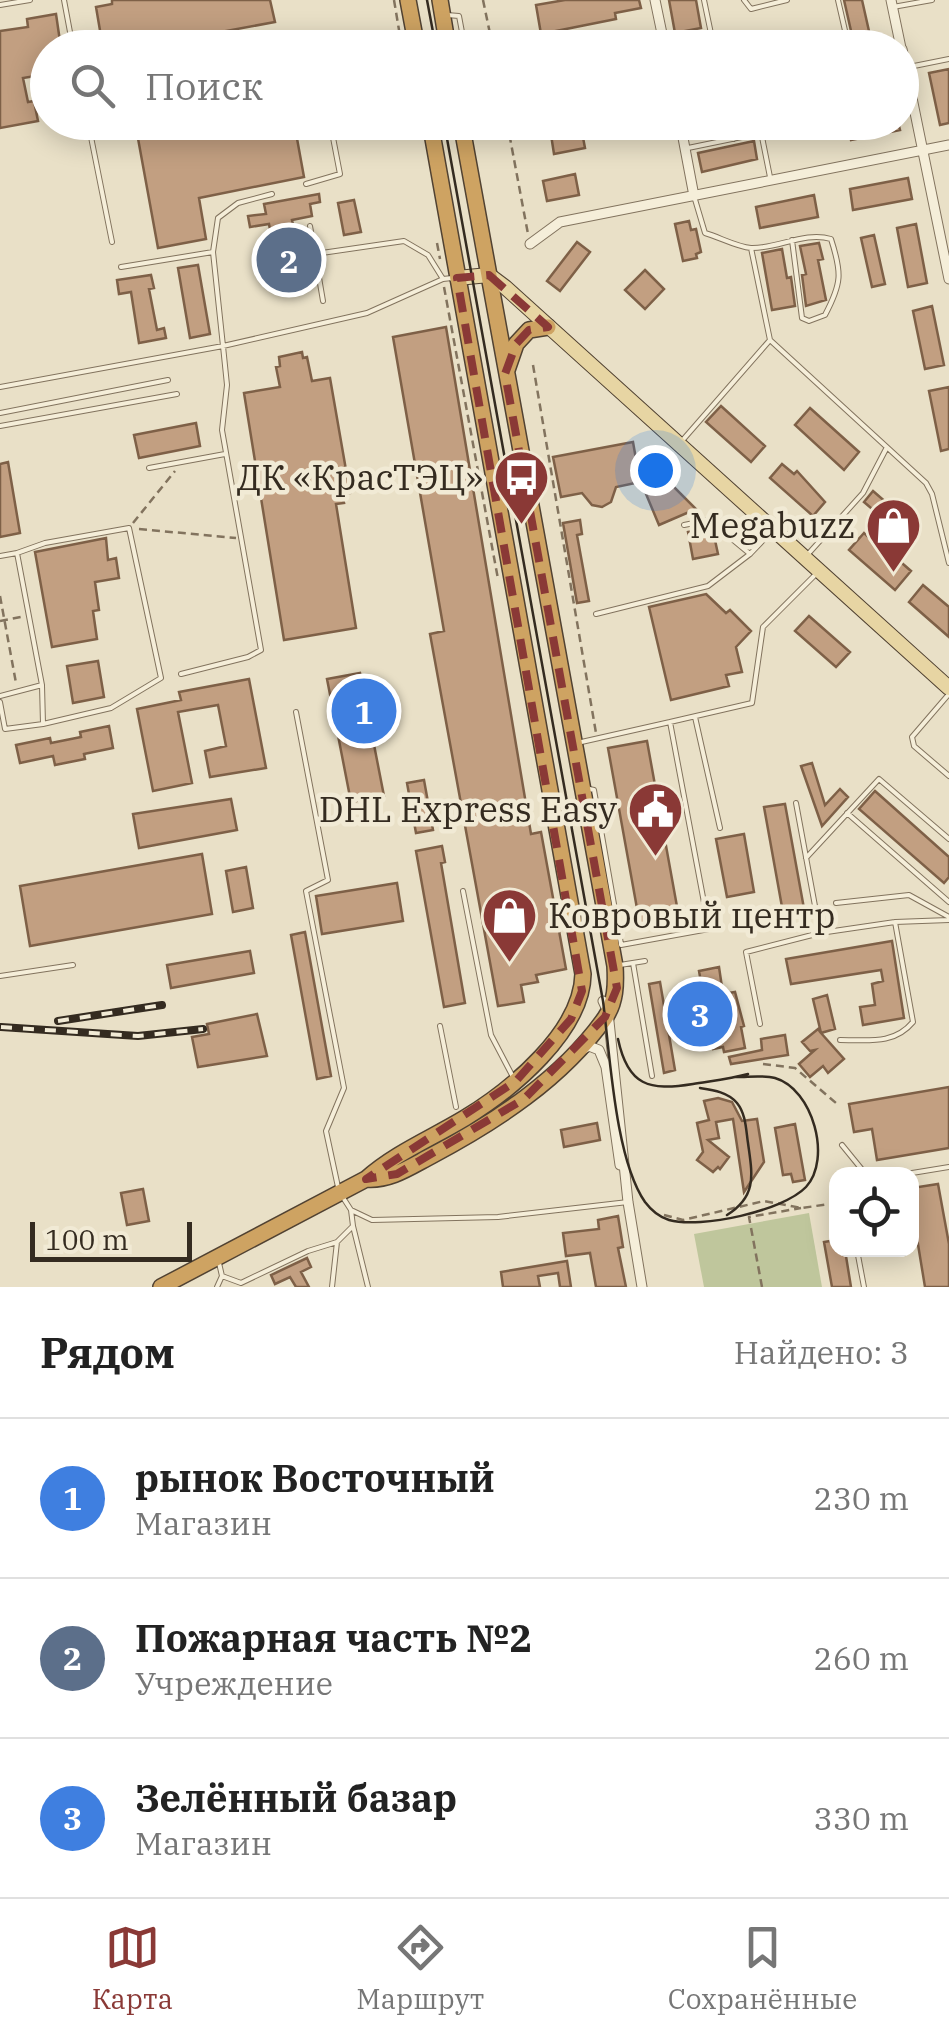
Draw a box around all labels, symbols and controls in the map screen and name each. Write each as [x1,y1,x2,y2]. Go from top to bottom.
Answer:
search box [30,30,919,140]
icon: search [65,58,120,113]
text: Поиск [145,61,263,110]
pin: 2 [256,222,322,298]
your location [630,445,681,496]
bus stop icon: ДК «КрасТЭЦ» [492,447,552,526]
place label: ДК «КрасТЭЦ» [237,454,483,500]
shop icon: Megabuzz [864,495,924,574]
place label: Megabuzz [690,502,855,548]
pin: 1 [332,674,396,748]
public building icon: DHL Express Easy [626,779,686,858]
place label: DHL Express Easy [319,786,617,832]
shop icon: Ковровый центр [479,885,539,964]
place label: Ковровый центр [548,892,835,938]
pin: 3 [668,976,732,1052]
map controls [829,1167,919,1257]
button: locate [829,1167,919,1257]
scale bar [30,1217,192,1262]
text: 100 m [45,1221,129,1258]
text: Рядом [40,1325,175,1380]
text: Найдено: 3 [734,1331,909,1373]
text: рынок Восточный [135,1453,495,1502]
text: 1 [63,1477,82,1519]
text: 230 m [813,1477,909,1519]
text: Магазин [135,1502,272,1544]
text: Пожарная часть №2 [135,1613,532,1662]
text: 2 [63,1637,82,1679]
text: 260 m [813,1637,909,1679]
text: Учреждение [135,1662,333,1704]
text: Зелённый базар [135,1773,457,1822]
text: 3 [63,1797,82,1839]
text: 330 m [813,1797,909,1839]
text: Магазин [135,1822,272,1864]
tab: Карта [92,1920,173,2017]
tab: Маршрут [356,1920,484,2017]
tab: Сохранённые [668,1920,857,2017]

